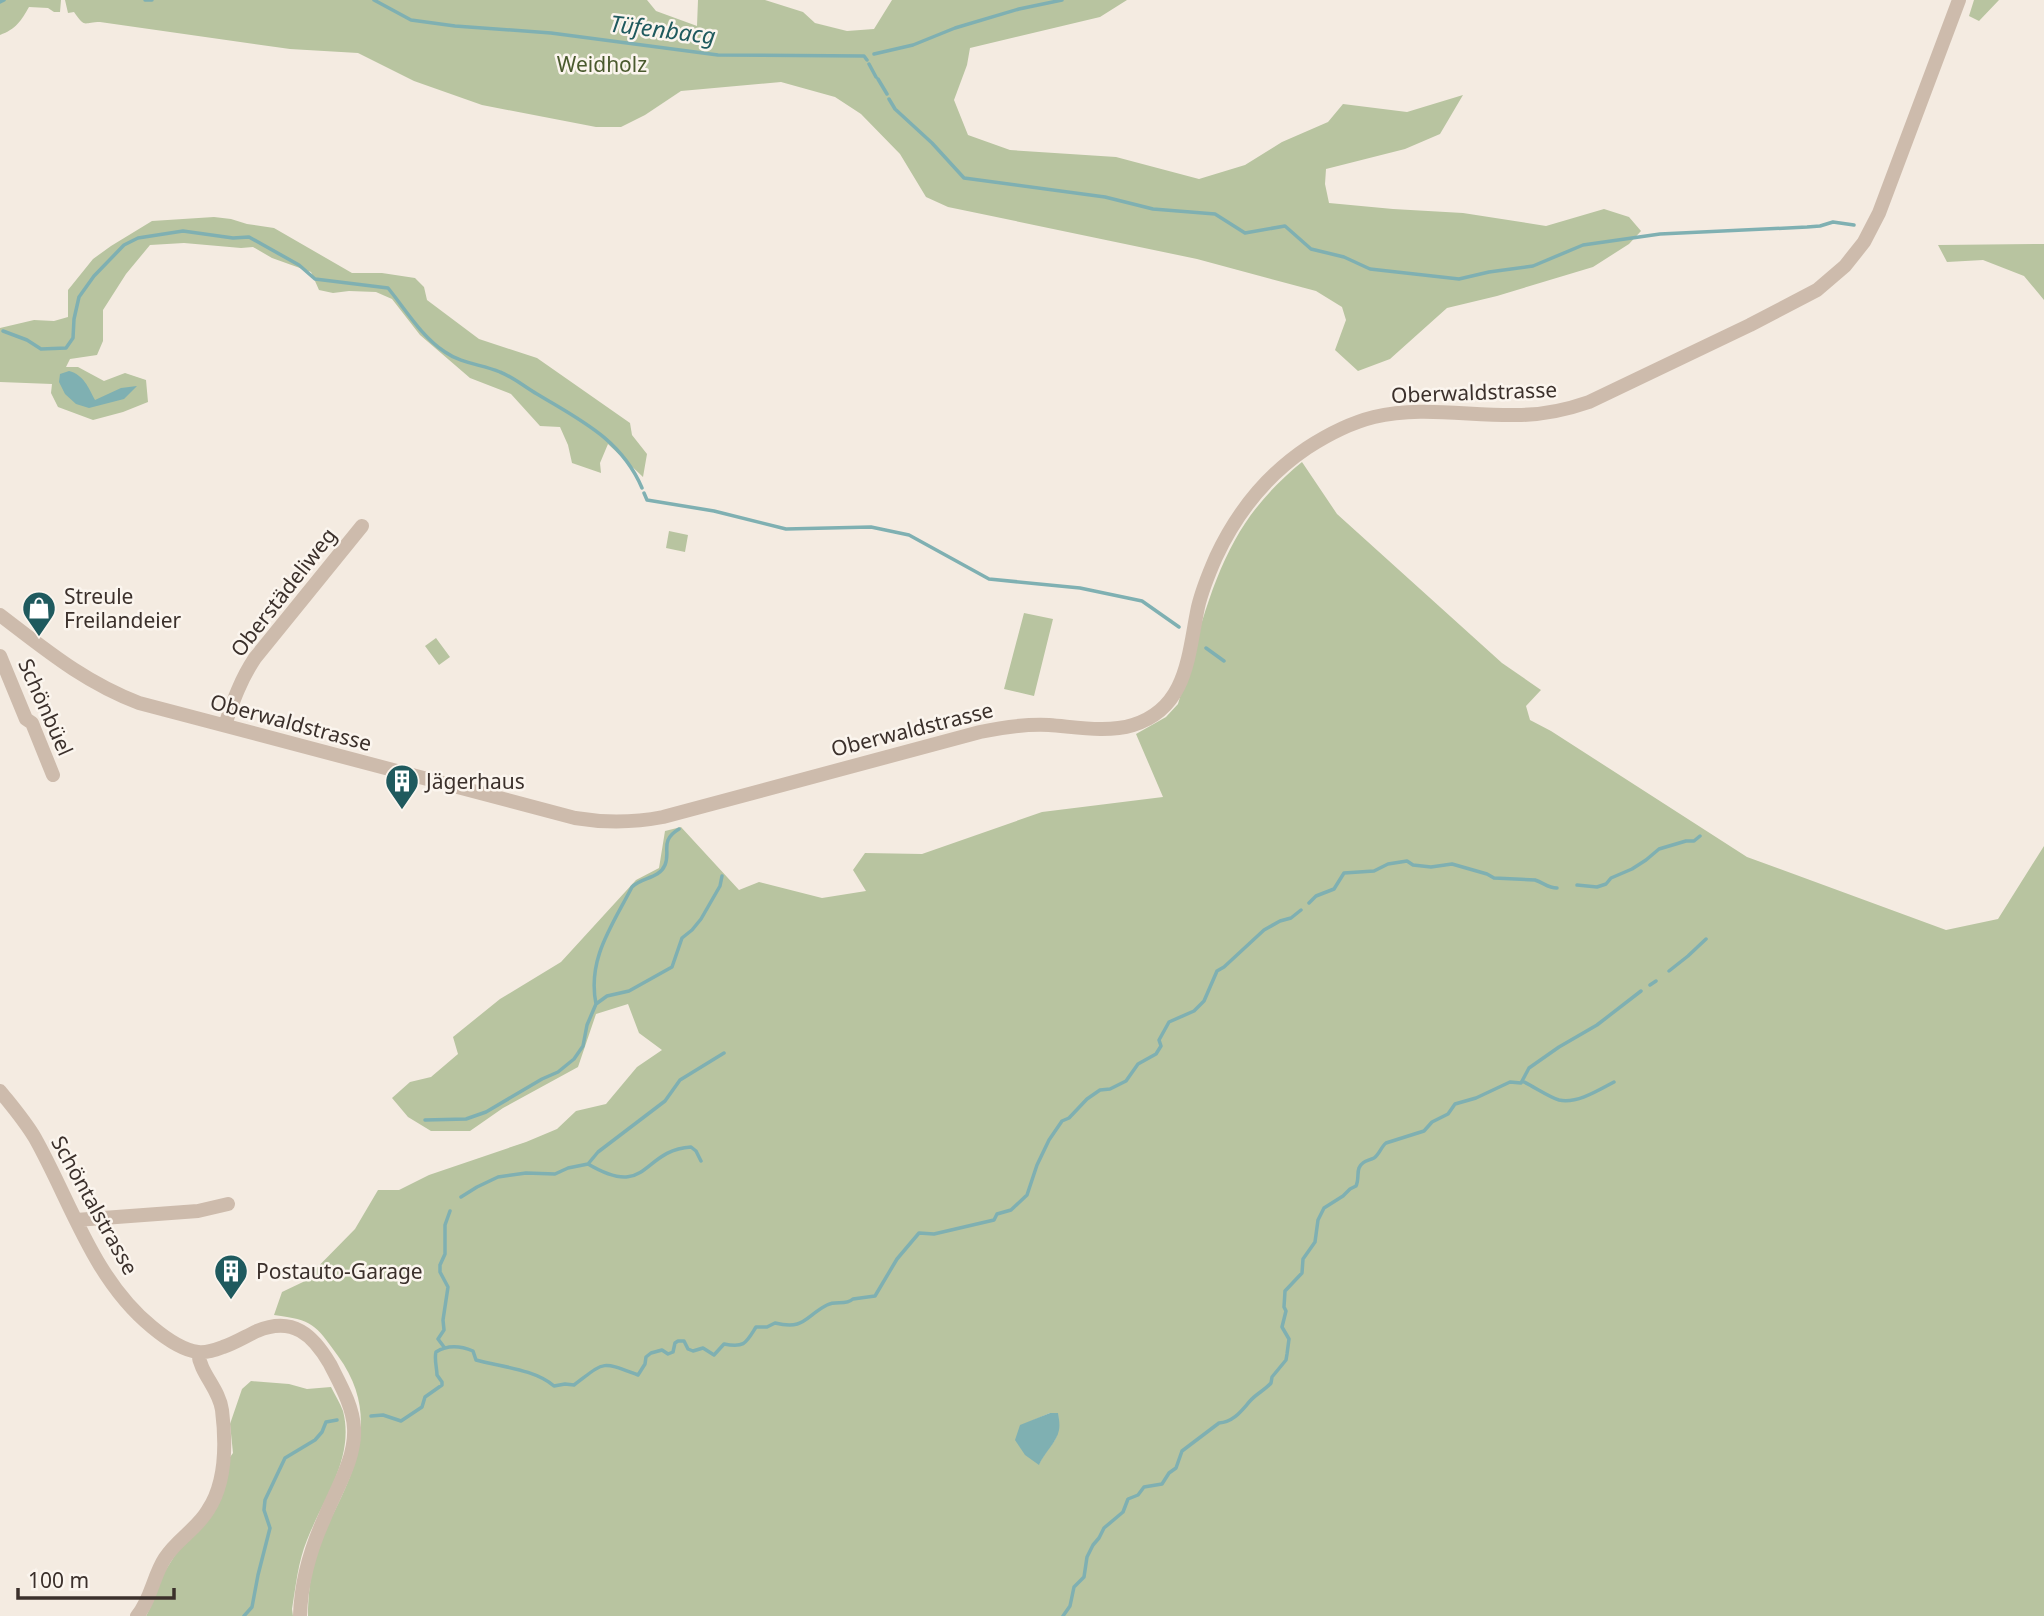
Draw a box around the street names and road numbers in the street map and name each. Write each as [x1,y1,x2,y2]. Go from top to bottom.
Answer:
street label: Oberwaldstrasse [1391,375,1557,409]
street label: Oberstädeliweg [224,522,342,662]
street label: Schönbüel [12,654,80,760]
street label: Oberwaldstrasse [207,687,375,757]
street label: Oberwaldstrasse [828,695,996,763]
street label: Schöntalstrasse [45,1131,145,1279]

